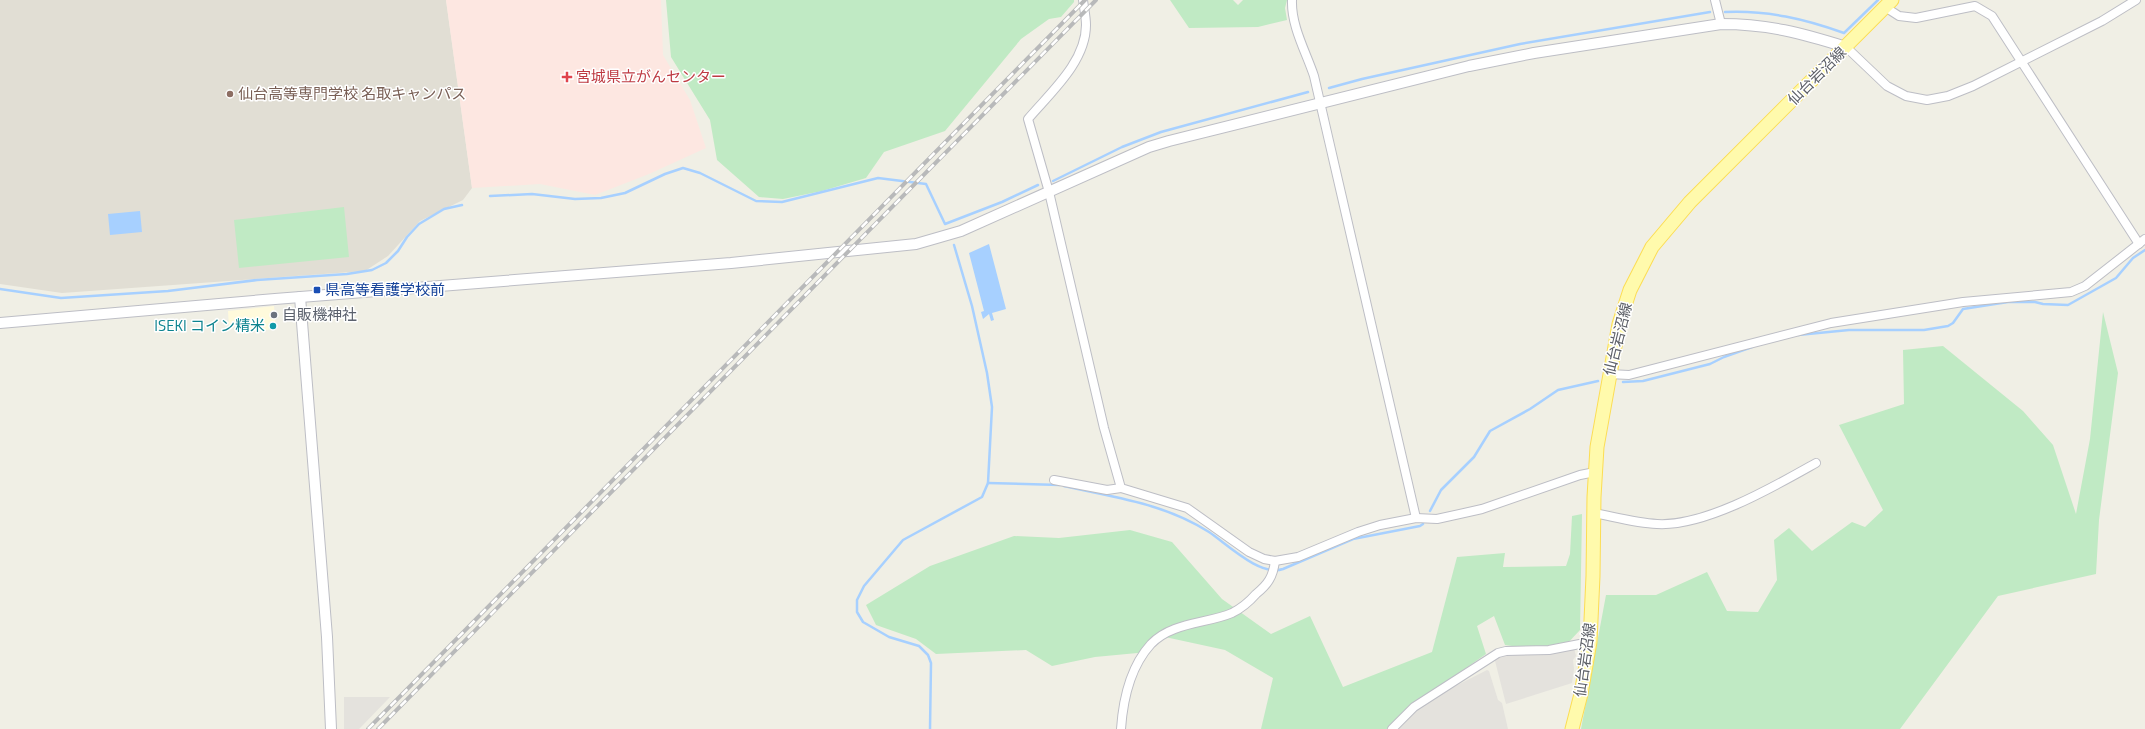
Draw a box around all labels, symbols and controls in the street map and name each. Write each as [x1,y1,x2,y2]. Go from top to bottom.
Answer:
street label: 仙台岩沼線 [1782,41,1851,110]
place label: 宮城県立がんセンター [576,65,726,88]
marker: 宮城県立がんセンター [561,71,573,83]
place label: 仙台高等専門学校 名取キャンパス [238,82,466,105]
marker: 仙台高等専門学校 名取キャンパス [225,89,235,99]
place label: 県高等看護学校前 [325,278,445,301]
marker: 県高等看護学校前 [312,285,322,295]
street label: 仙台岩沼線 [1597,300,1638,378]
place label: 自販機神社 [282,303,357,326]
marker: 自販機神社 [269,310,279,320]
place label: ISEKI コイン精米 [154,314,265,337]
marker: ISEKI コイン精米 [268,321,278,331]
street label: 仙台岩沼線 [1568,621,1601,699]

